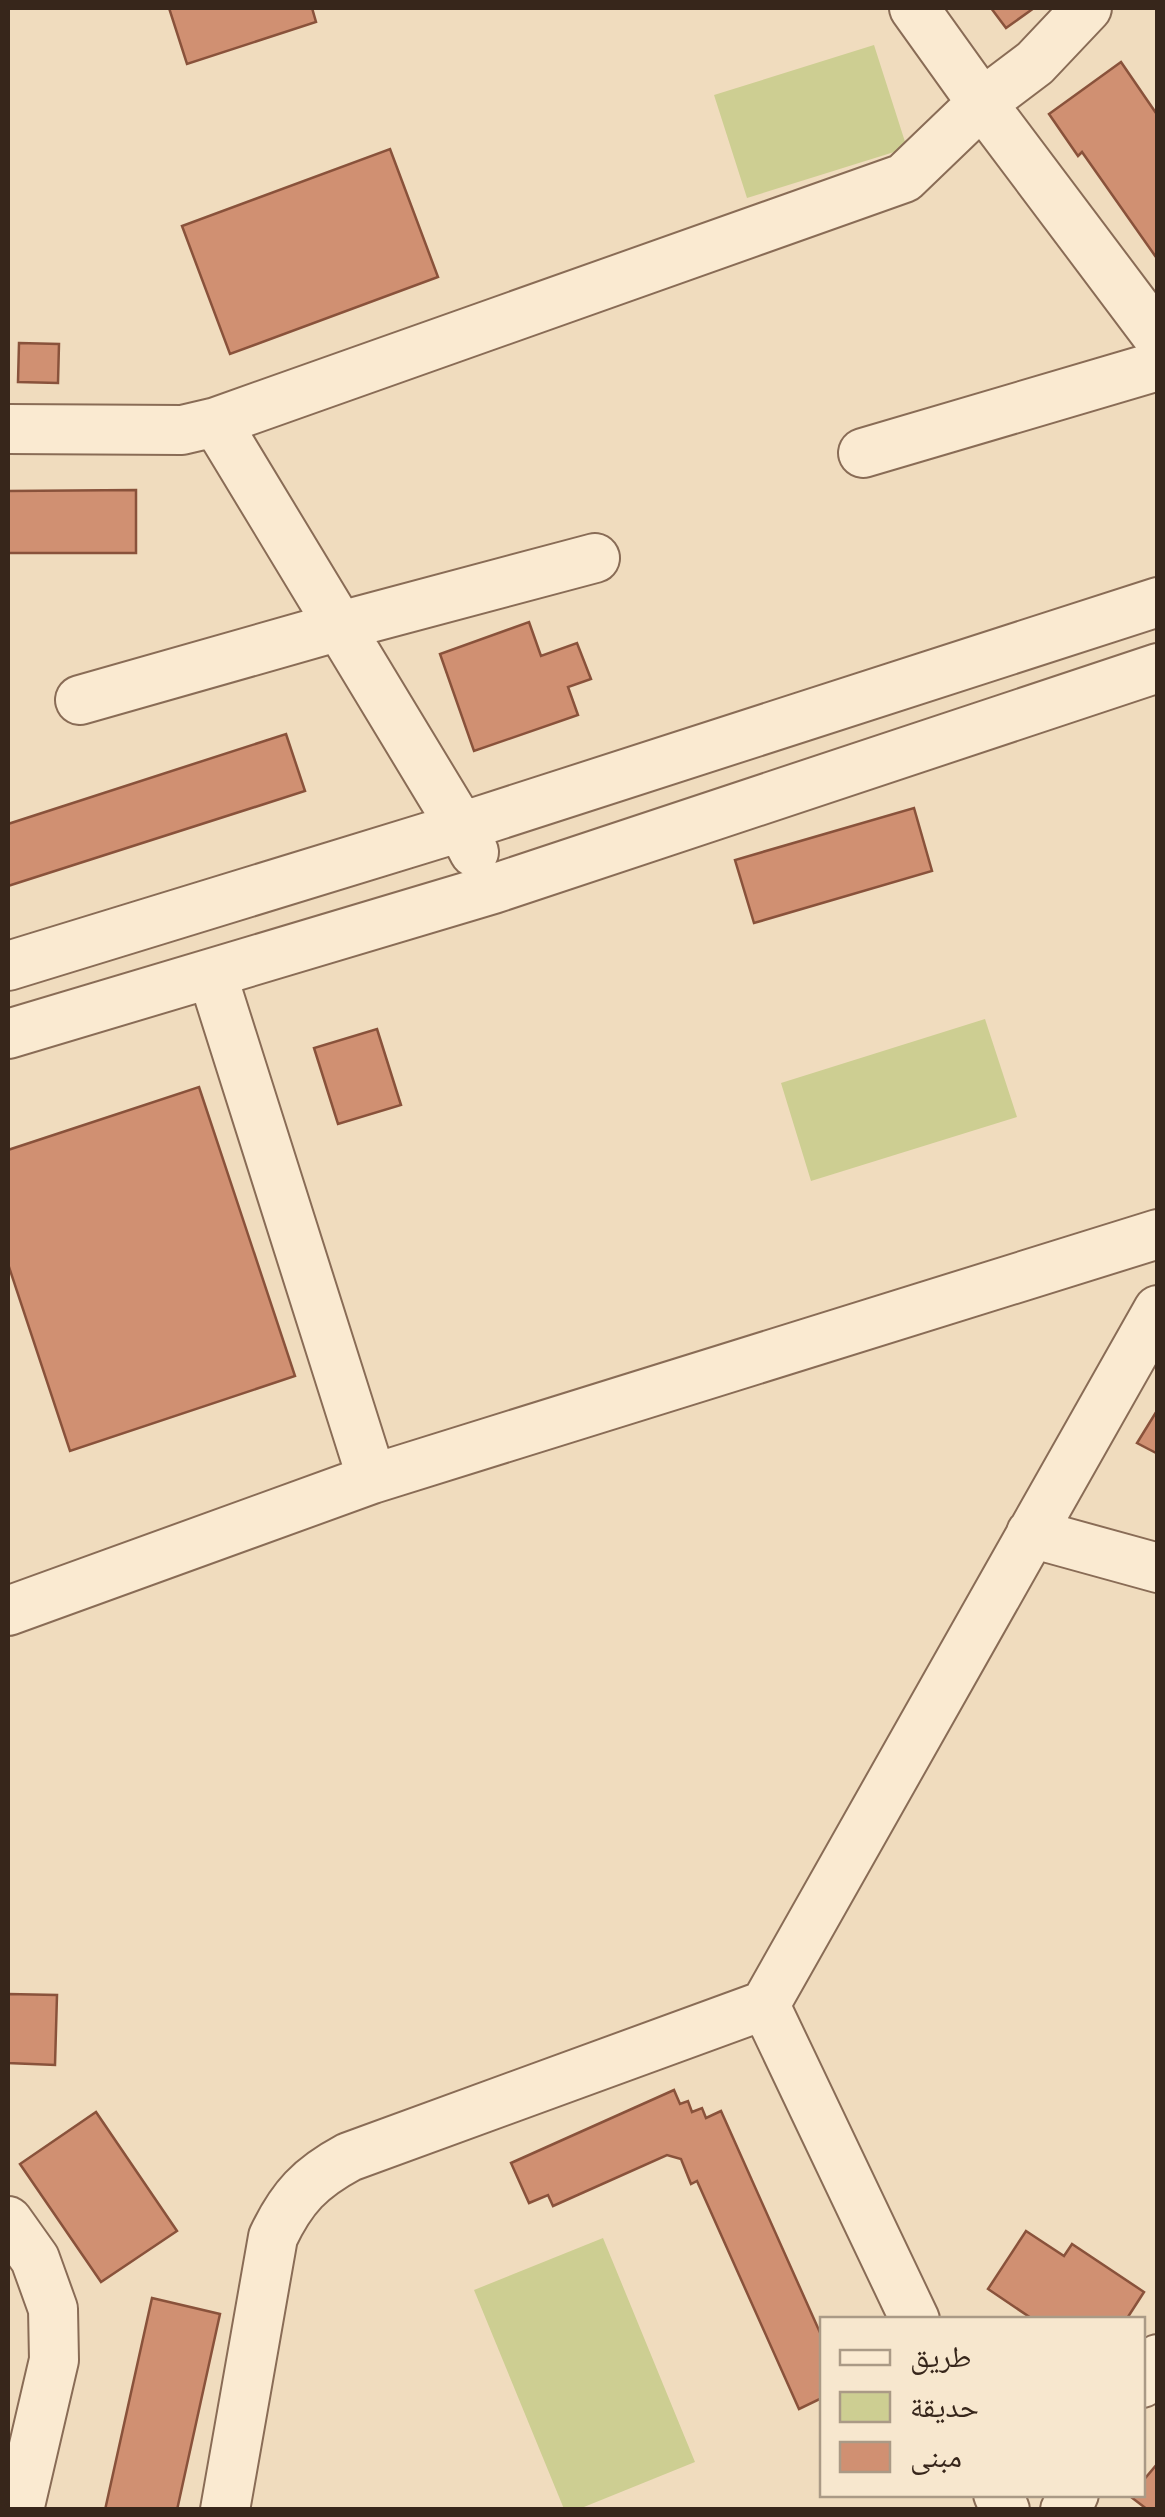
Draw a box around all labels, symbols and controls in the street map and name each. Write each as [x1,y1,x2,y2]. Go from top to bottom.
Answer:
legend [820,2317,1145,2497]
text: طريق [910,2340,971,2375]
text: حديقة [910,2390,979,2424]
text: مبنى [910,2440,962,2475]

